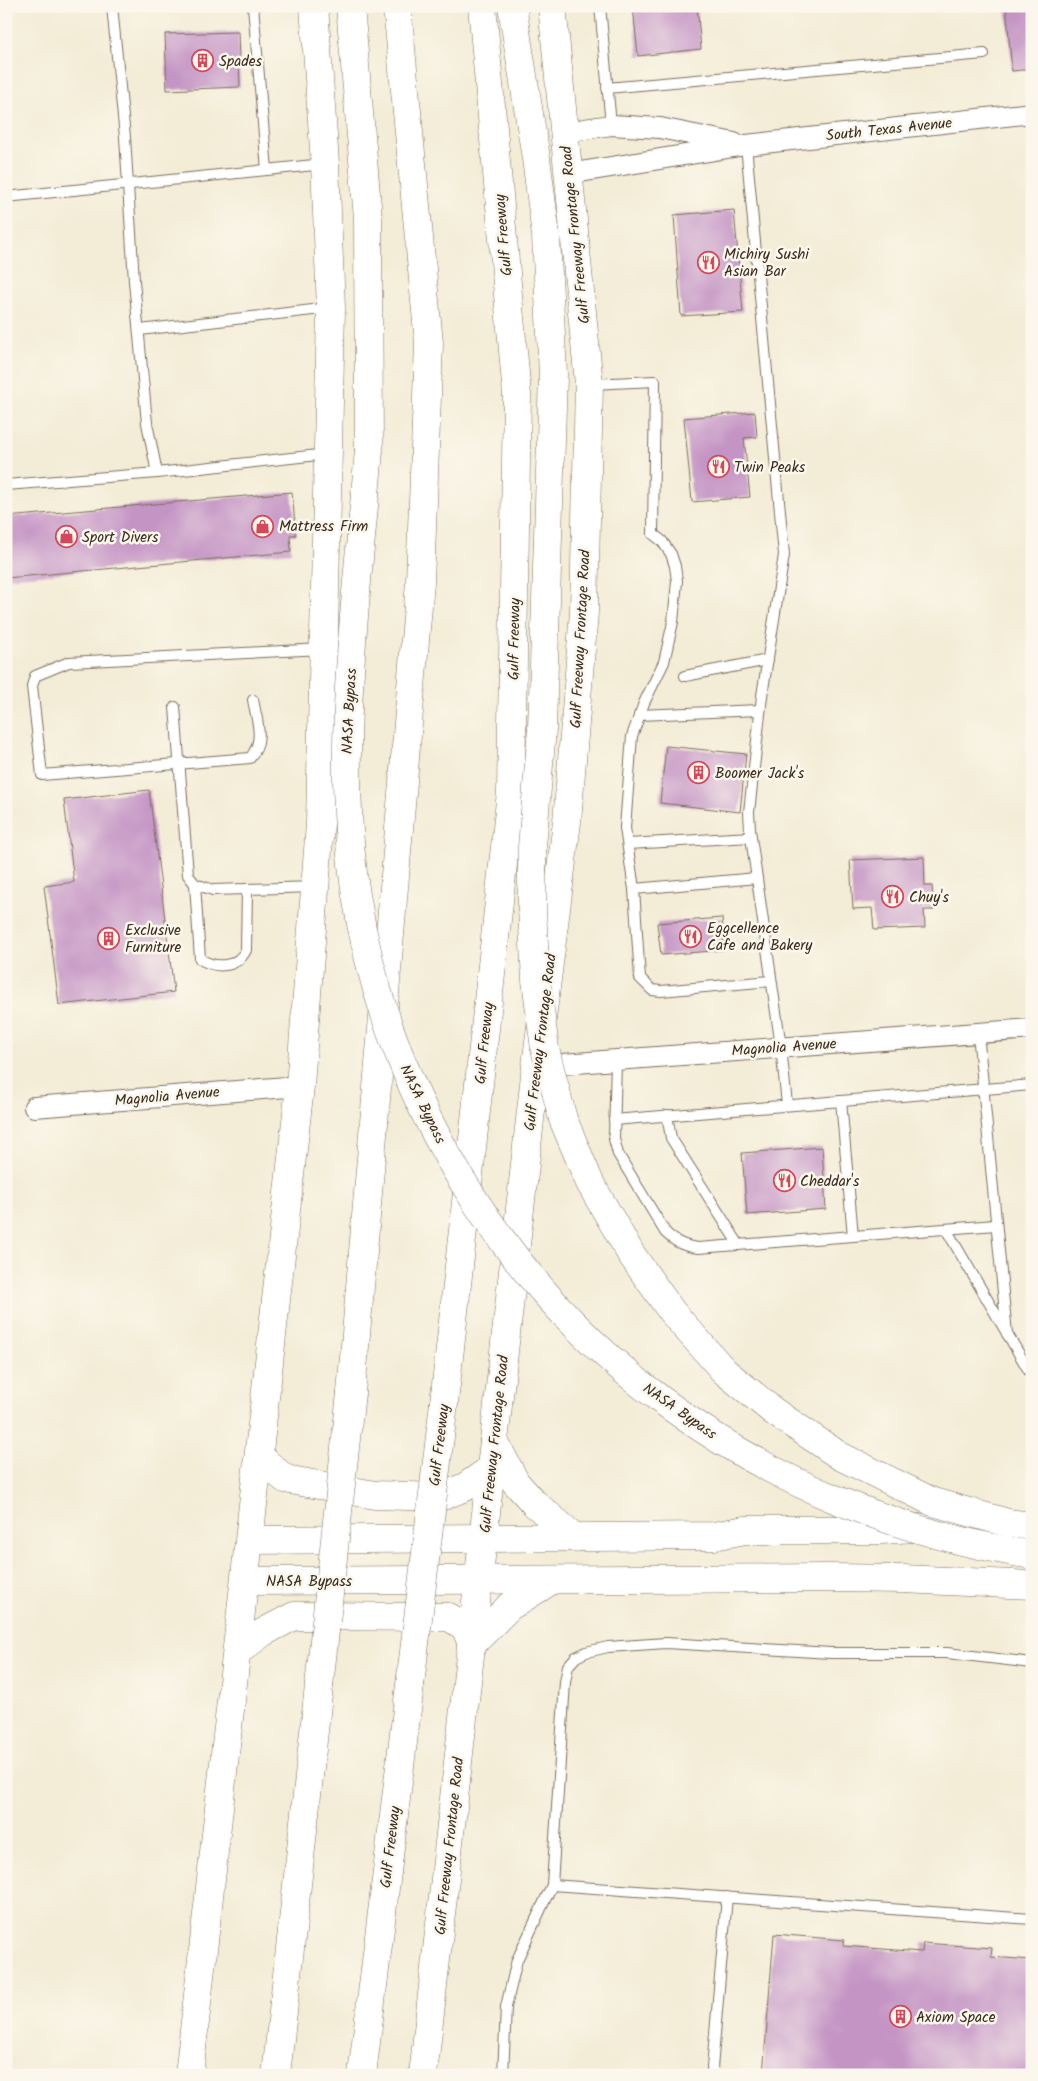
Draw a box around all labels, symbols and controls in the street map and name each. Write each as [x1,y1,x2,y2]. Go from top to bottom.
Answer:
building icon: Spades [191,49,215,73]
place label: Spades [219,50,262,74]
street label: South Texas Avenue [825,111,954,149]
street label: Gulf Freeway Frontage Road [555,144,597,325]
street label: Gulf Freeway [488,192,520,277]
place label: Michiry Sushi Asian Bar [724,243,810,284]
restaurant icon: Michiry Sushi Asian Bar [696,251,720,275]
restaurant icon: Twin Peaks [706,455,730,479]
place label: Twin Peaks [734,456,806,480]
shop icon: Mattress Firm [251,514,275,538]
place label: Mattress Firm [279,515,368,539]
shop icon: Sport Divers [54,525,78,549]
place label: Sport Divers [82,526,159,550]
street label: Gulf Freeway Frontage Road [564,549,598,729]
street label: Gulf Freeway [502,597,528,680]
street label: NASA Bypass [336,667,364,755]
building icon: Boomer Jack's [687,761,711,785]
place label: Boomer Jack's [715,762,805,786]
restaurant icon: Chuy's [881,885,905,909]
place label: Chuy's [909,886,949,910]
place label: Eggcellence Cafe and Bakery [707,917,813,958]
place label: Exclusive Furniture [125,919,182,960]
restaurant icon: Eggcellence Cafe and Bakery [679,925,703,949]
building icon: Exclusive Furniture [97,927,121,951]
street label: Gulf Freeway Frontage Road [518,952,564,1132]
street label: Gulf Freeway [469,1000,501,1085]
street label: Magnolia Avenue [731,1032,838,1064]
street label: NASA Bypass [392,1061,452,1149]
street label: Magnolia Avenue [114,1080,221,1114]
restaurant icon: Cheddar's [772,1169,796,1193]
place label: Cheddar's [800,1170,860,1194]
street label: Gulf Freeway Frontage Road [474,1354,516,1534]
street label: NASA Bypass [637,1377,722,1447]
street label: Gulf Freeway [423,1402,457,1487]
street label: NASA Bypass [266,1570,353,1594]
street label: Gulf Freeway Frontage Road [429,1756,471,1936]
street label: Gulf Freeway [374,1804,408,1889]
building icon: Axiom Space [888,2005,912,2029]
place label: Axiom Space [916,2006,996,2030]

